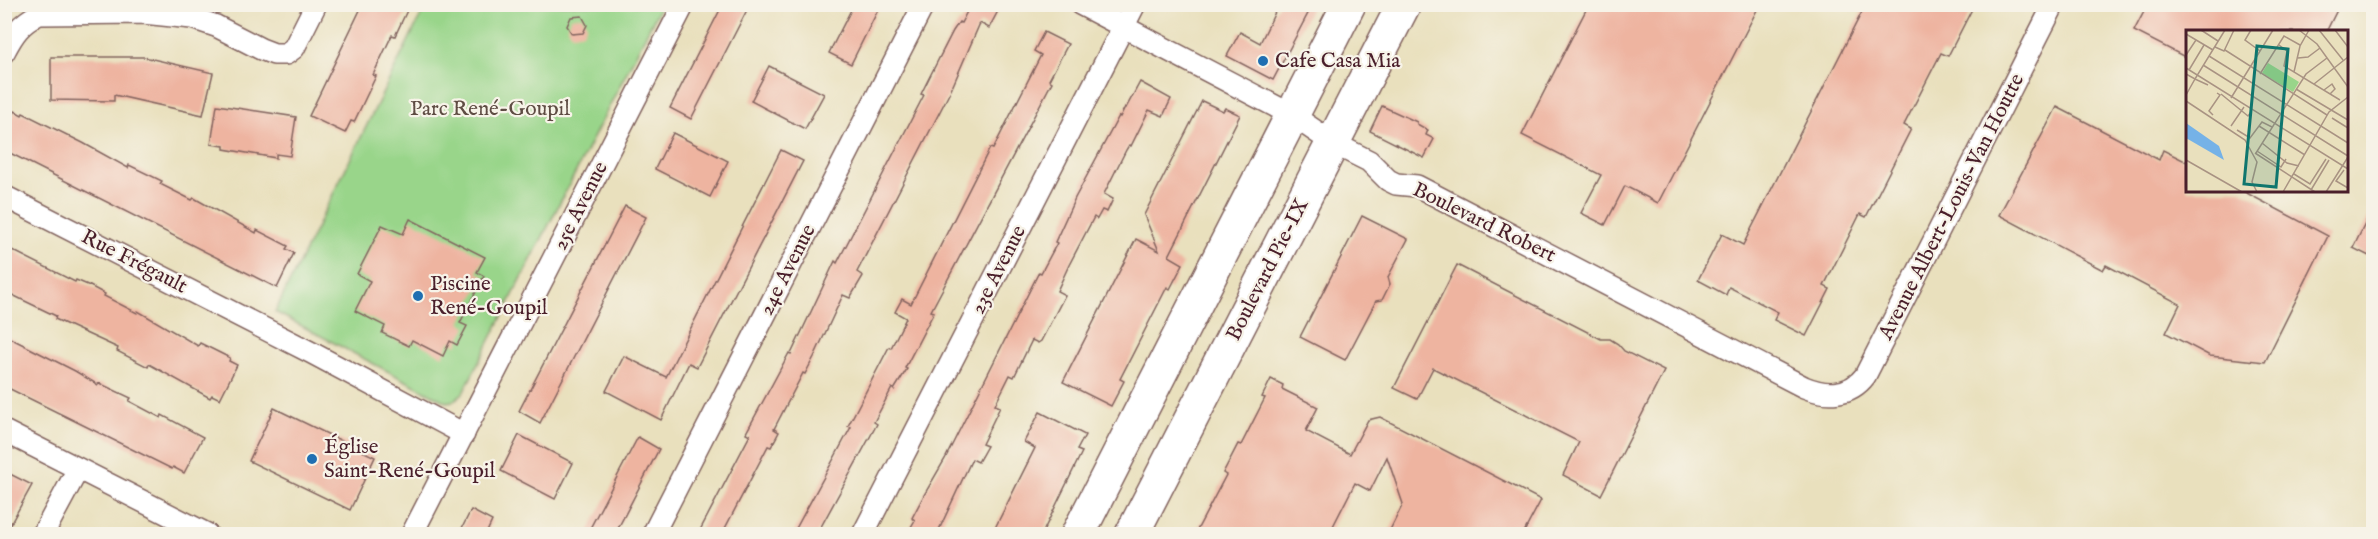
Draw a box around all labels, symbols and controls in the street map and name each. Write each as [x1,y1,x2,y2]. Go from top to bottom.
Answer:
inset map [2186,30,2348,192]
place label: Cafe Casa Mia [1275,48,1401,75]
marker: Cafe Casa Mia [1256,54,1270,68]
street label: Avenue Albert-Louis-Van Houtte [1872,69,2031,346]
park label: Parc René-Goupil [410,96,570,123]
street label: 25e Avenue [547,157,615,255]
street label: Boulevard Robert [1408,177,1560,269]
street label: Boulevard Pie-IX [1221,194,1315,346]
street label: 24e Avenue [754,220,823,320]
street label: 23e Avenue [965,221,1033,319]
street label: Rue Frégault [76,224,192,300]
place label: Piscine René-Goupil [430,271,548,322]
marker: Piscine René-Goupil [411,289,425,303]
place label: Église Saint-René-Goupil [324,433,495,485]
marker: Église Saint-René-Goupil [305,452,319,466]

